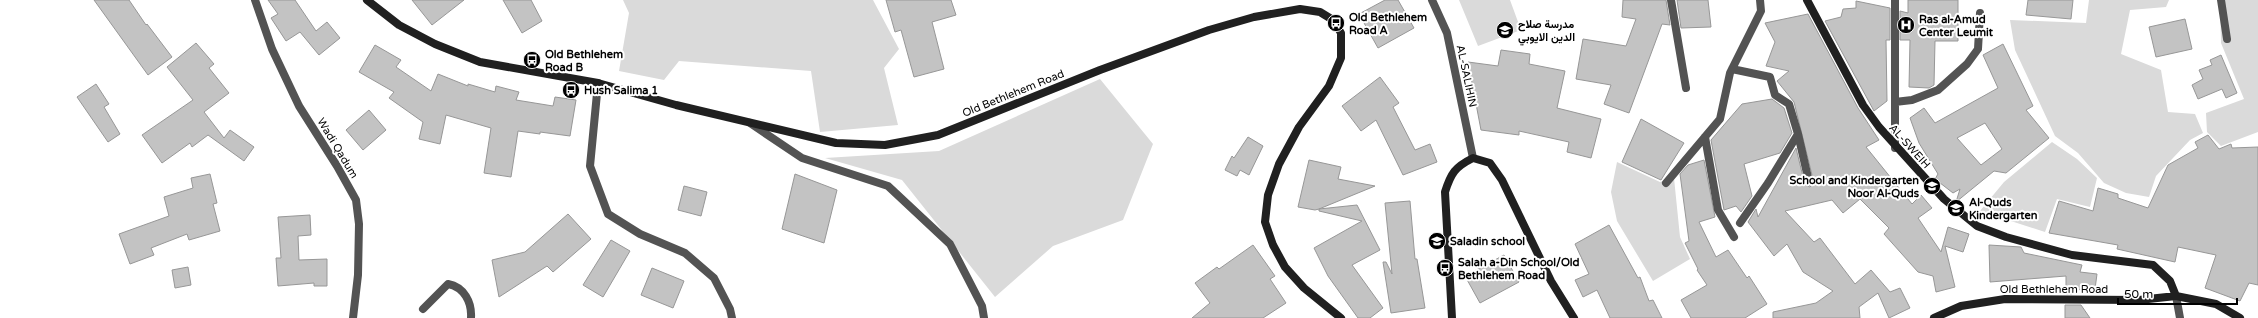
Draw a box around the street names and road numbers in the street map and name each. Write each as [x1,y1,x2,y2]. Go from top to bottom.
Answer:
street label: AL-SALIHIN [1454,44,1479,109]
street label: Old Bethlehem Road [960,67,1066,120]
street label: Wadi Qadum [314,116,361,181]
street label: AL-SWEIH [1886,121,1933,171]
street label: Old Bethlehem Road [2000,283,2108,296]

